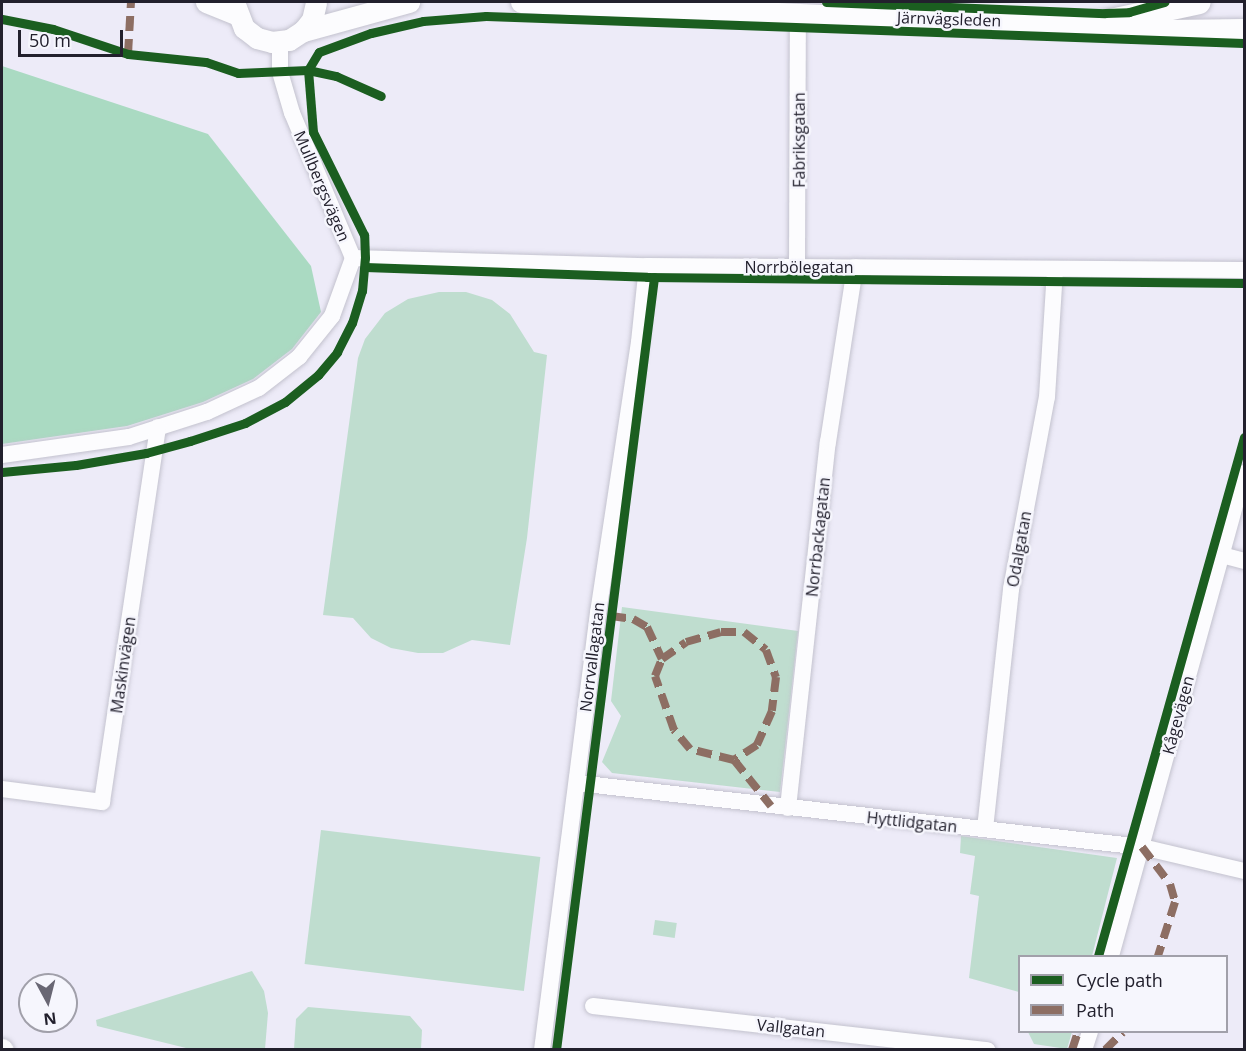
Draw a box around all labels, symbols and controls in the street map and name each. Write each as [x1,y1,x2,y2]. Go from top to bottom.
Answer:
street label: Järnvägsleden [897,8,1001,30]
scale bar [21,18,126,56]
text: 50 m [29,28,71,52]
street label: Fabriksgatan [789,92,809,188]
street label: Mullbergsvägen [290,128,354,244]
street label: Norrbölegatan [744,257,854,277]
street label: Norrbackagatan [802,476,834,598]
street label: Odalgatan [1003,509,1035,589]
street label: Norrvallagatan [576,601,608,713]
street label: Maskinvägen [107,615,139,715]
street label: Kågevägen [1158,674,1198,756]
street label: Hyttlidgatan [866,808,958,836]
legend [1018,955,1228,1033]
text: Cycle path [1076,968,1163,992]
north arrow [18,973,78,1033]
text: Path [1076,998,1114,1022]
text: N [42,1007,58,1031]
street label: Vallgatan [756,1015,826,1041]

